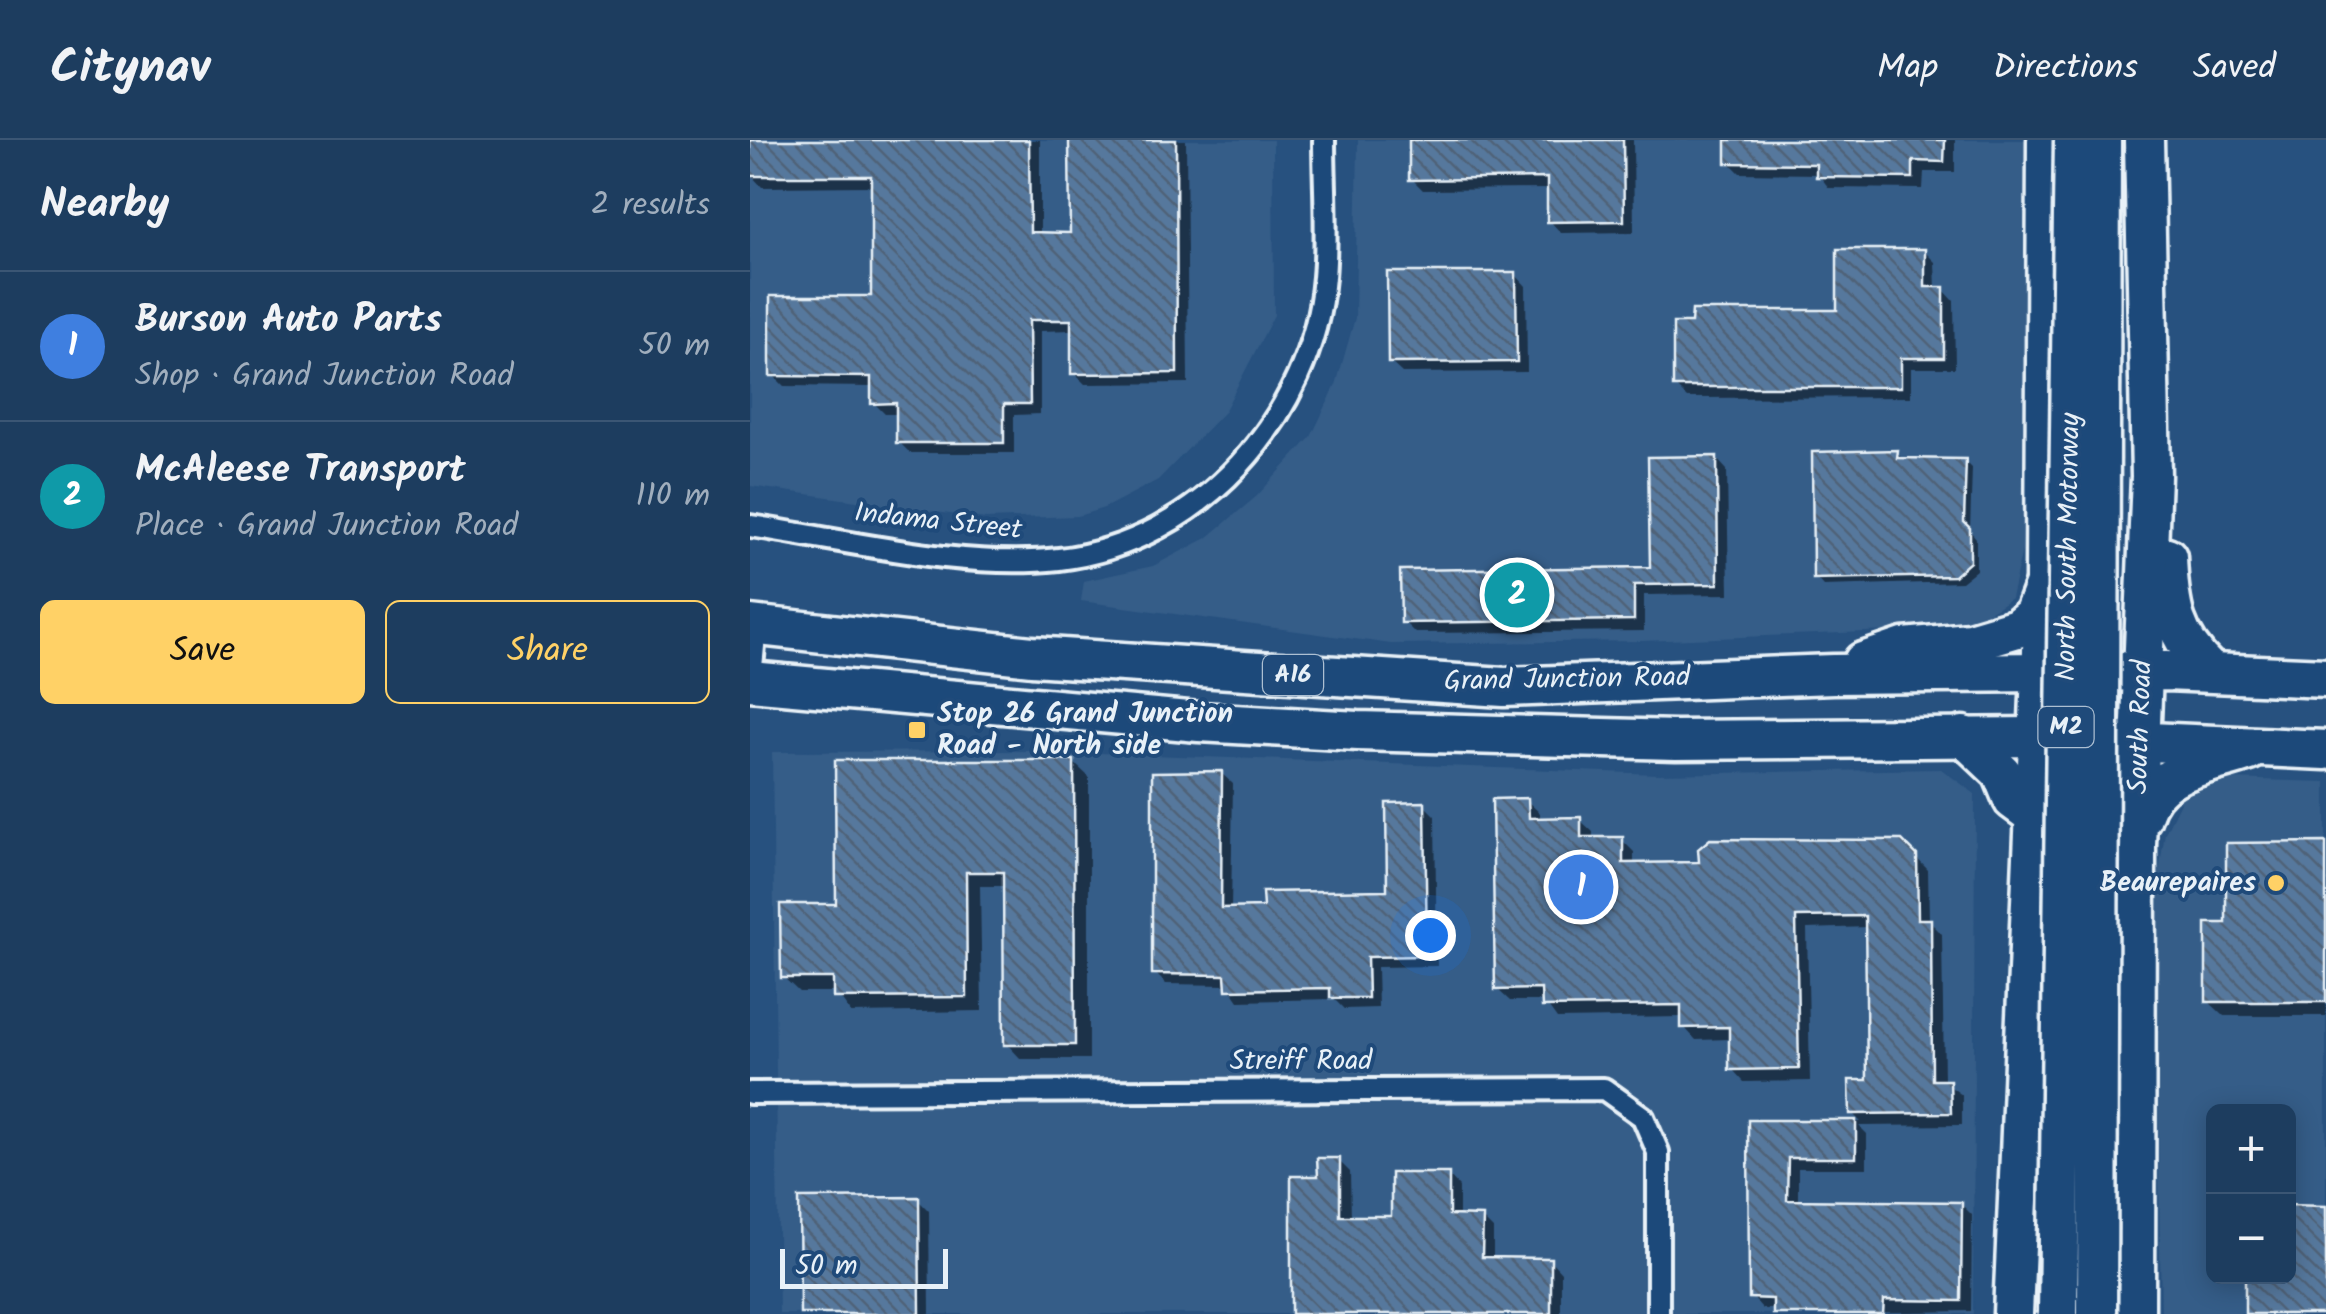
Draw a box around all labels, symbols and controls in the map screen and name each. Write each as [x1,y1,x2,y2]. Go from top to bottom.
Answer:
text: Citynav [50,31,210,107]
text: Map [1877,41,1938,97]
text: Directions [1993,41,2138,97]
text: Saved [2193,41,2276,97]
text: Nearby [40,172,169,239]
text: 2 results [591,180,710,231]
text: Burson Auto Parts [135,291,442,351]
text: 1 [68,321,77,372]
text: 50 m [639,321,710,372]
text: Shop · Grand Junction Road [135,351,513,402]
street label: North South Motorway [2044,411,2094,682]
text: McAleese Transport [135,441,466,501]
text: 2 [63,471,82,522]
text: 110 m [636,471,710,522]
street label: Indama Street [852,491,1025,553]
text: Place · Grand Junction Road [135,501,518,552]
pin: 2 [1484,558,1550,632]
button: Save [40,600,365,704]
button: Share [385,600,710,704]
road number: A16 [1263,655,1323,695]
street label: Grand Junction Road [1444,655,1691,705]
street label: South Road [2116,658,2166,795]
place label: Stop 26 Grand Junction Road - North side [937,692,1233,769]
road number: M2 [2038,707,2094,747]
marker: Stop 26 Grand Junction Road - North side [906,719,928,741]
pin: 1 [1548,850,1614,924]
place label: Beaurepaires [2100,861,2256,906]
marker: Beaurepaires [2265,872,2287,894]
your location [1405,910,1456,961]
street label: Streiff Road [1230,1039,1373,1084]
map controls [2206,1104,2296,1284]
button: + [2206,1104,2296,1194]
button: − [2206,1194,2296,1284]
scale bar [780,1244,948,1288]
text: 50 m [795,1244,858,1289]

